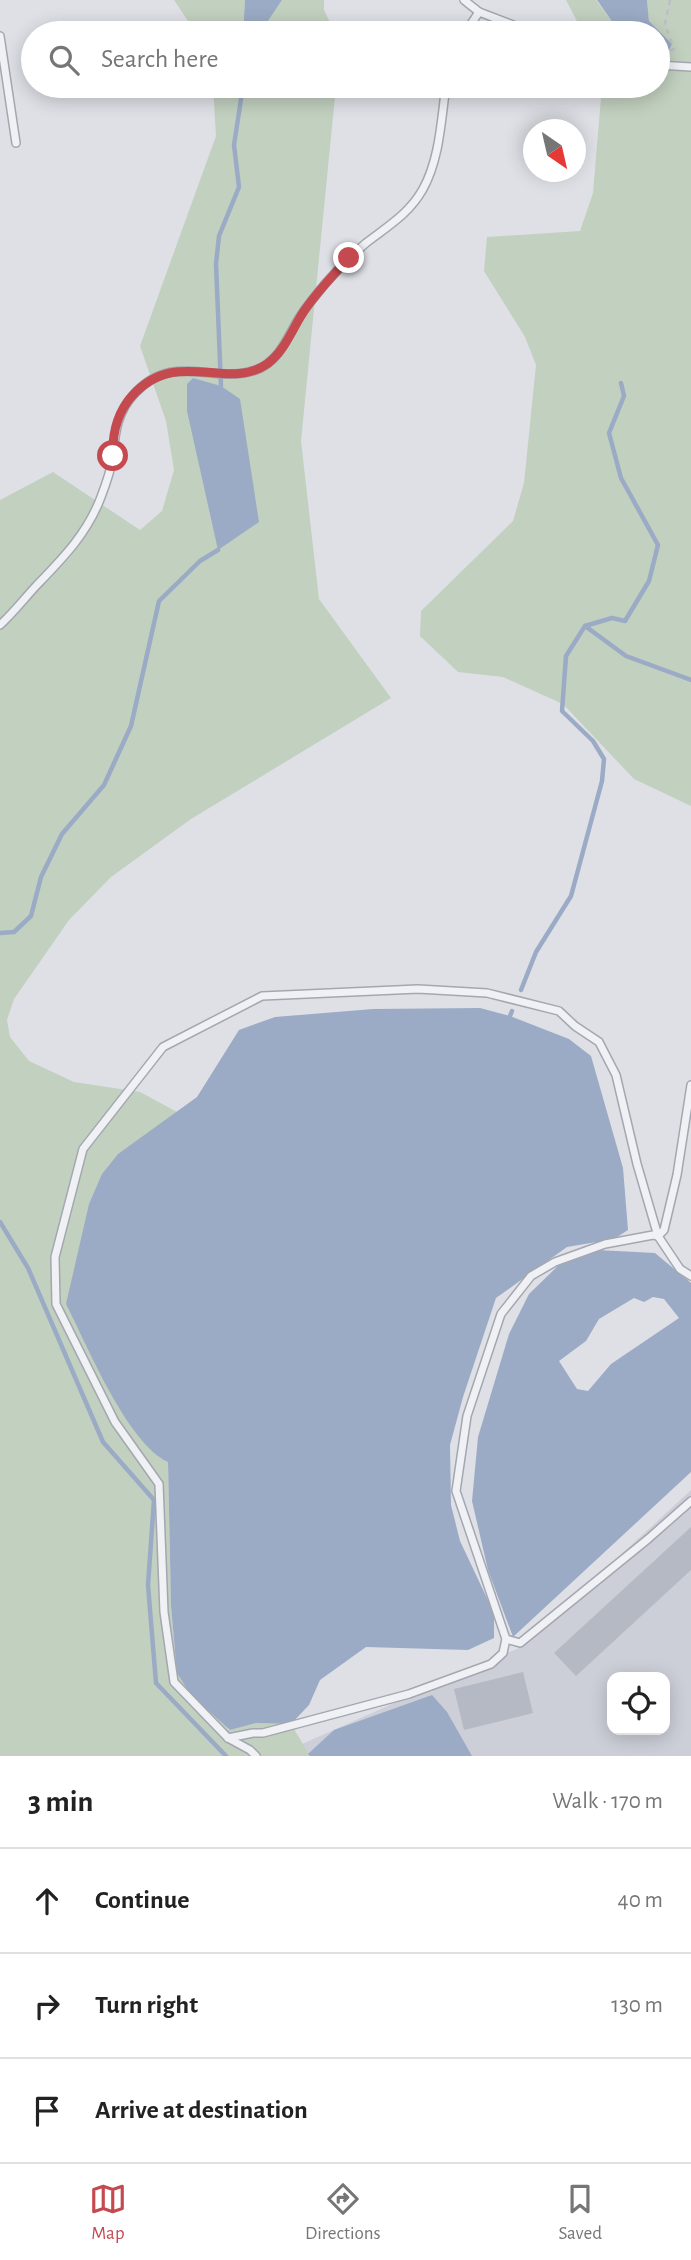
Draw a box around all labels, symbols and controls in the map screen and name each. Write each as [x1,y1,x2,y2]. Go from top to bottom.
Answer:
search box [21,21,670,98]
icon: search [45,41,83,79]
text: Search here [101,46,219,72]
north arrow [523,119,586,182]
route end [333,242,364,273]
route start [97,440,128,471]
map controls [607,1672,670,1735]
button: locate [607,1672,670,1735]
text: 3 min [28,1787,93,1817]
text: Walk · 170 m [552,1790,663,1813]
icon: ahead [28,1882,66,1920]
text: Continue [95,1887,190,1913]
text: 40 m [618,1889,663,1912]
icon: right [28,1987,66,2025]
text: Turn right [95,1992,198,2018]
text: 130 m [611,1994,663,2017]
icon: arrive [28,2092,66,2130]
text: Arrive at destination [95,2097,308,2123]
tab: Map [89,2180,127,2245]
tab: Directions [305,2180,381,2245]
tab: Saved [559,2180,602,2245]

